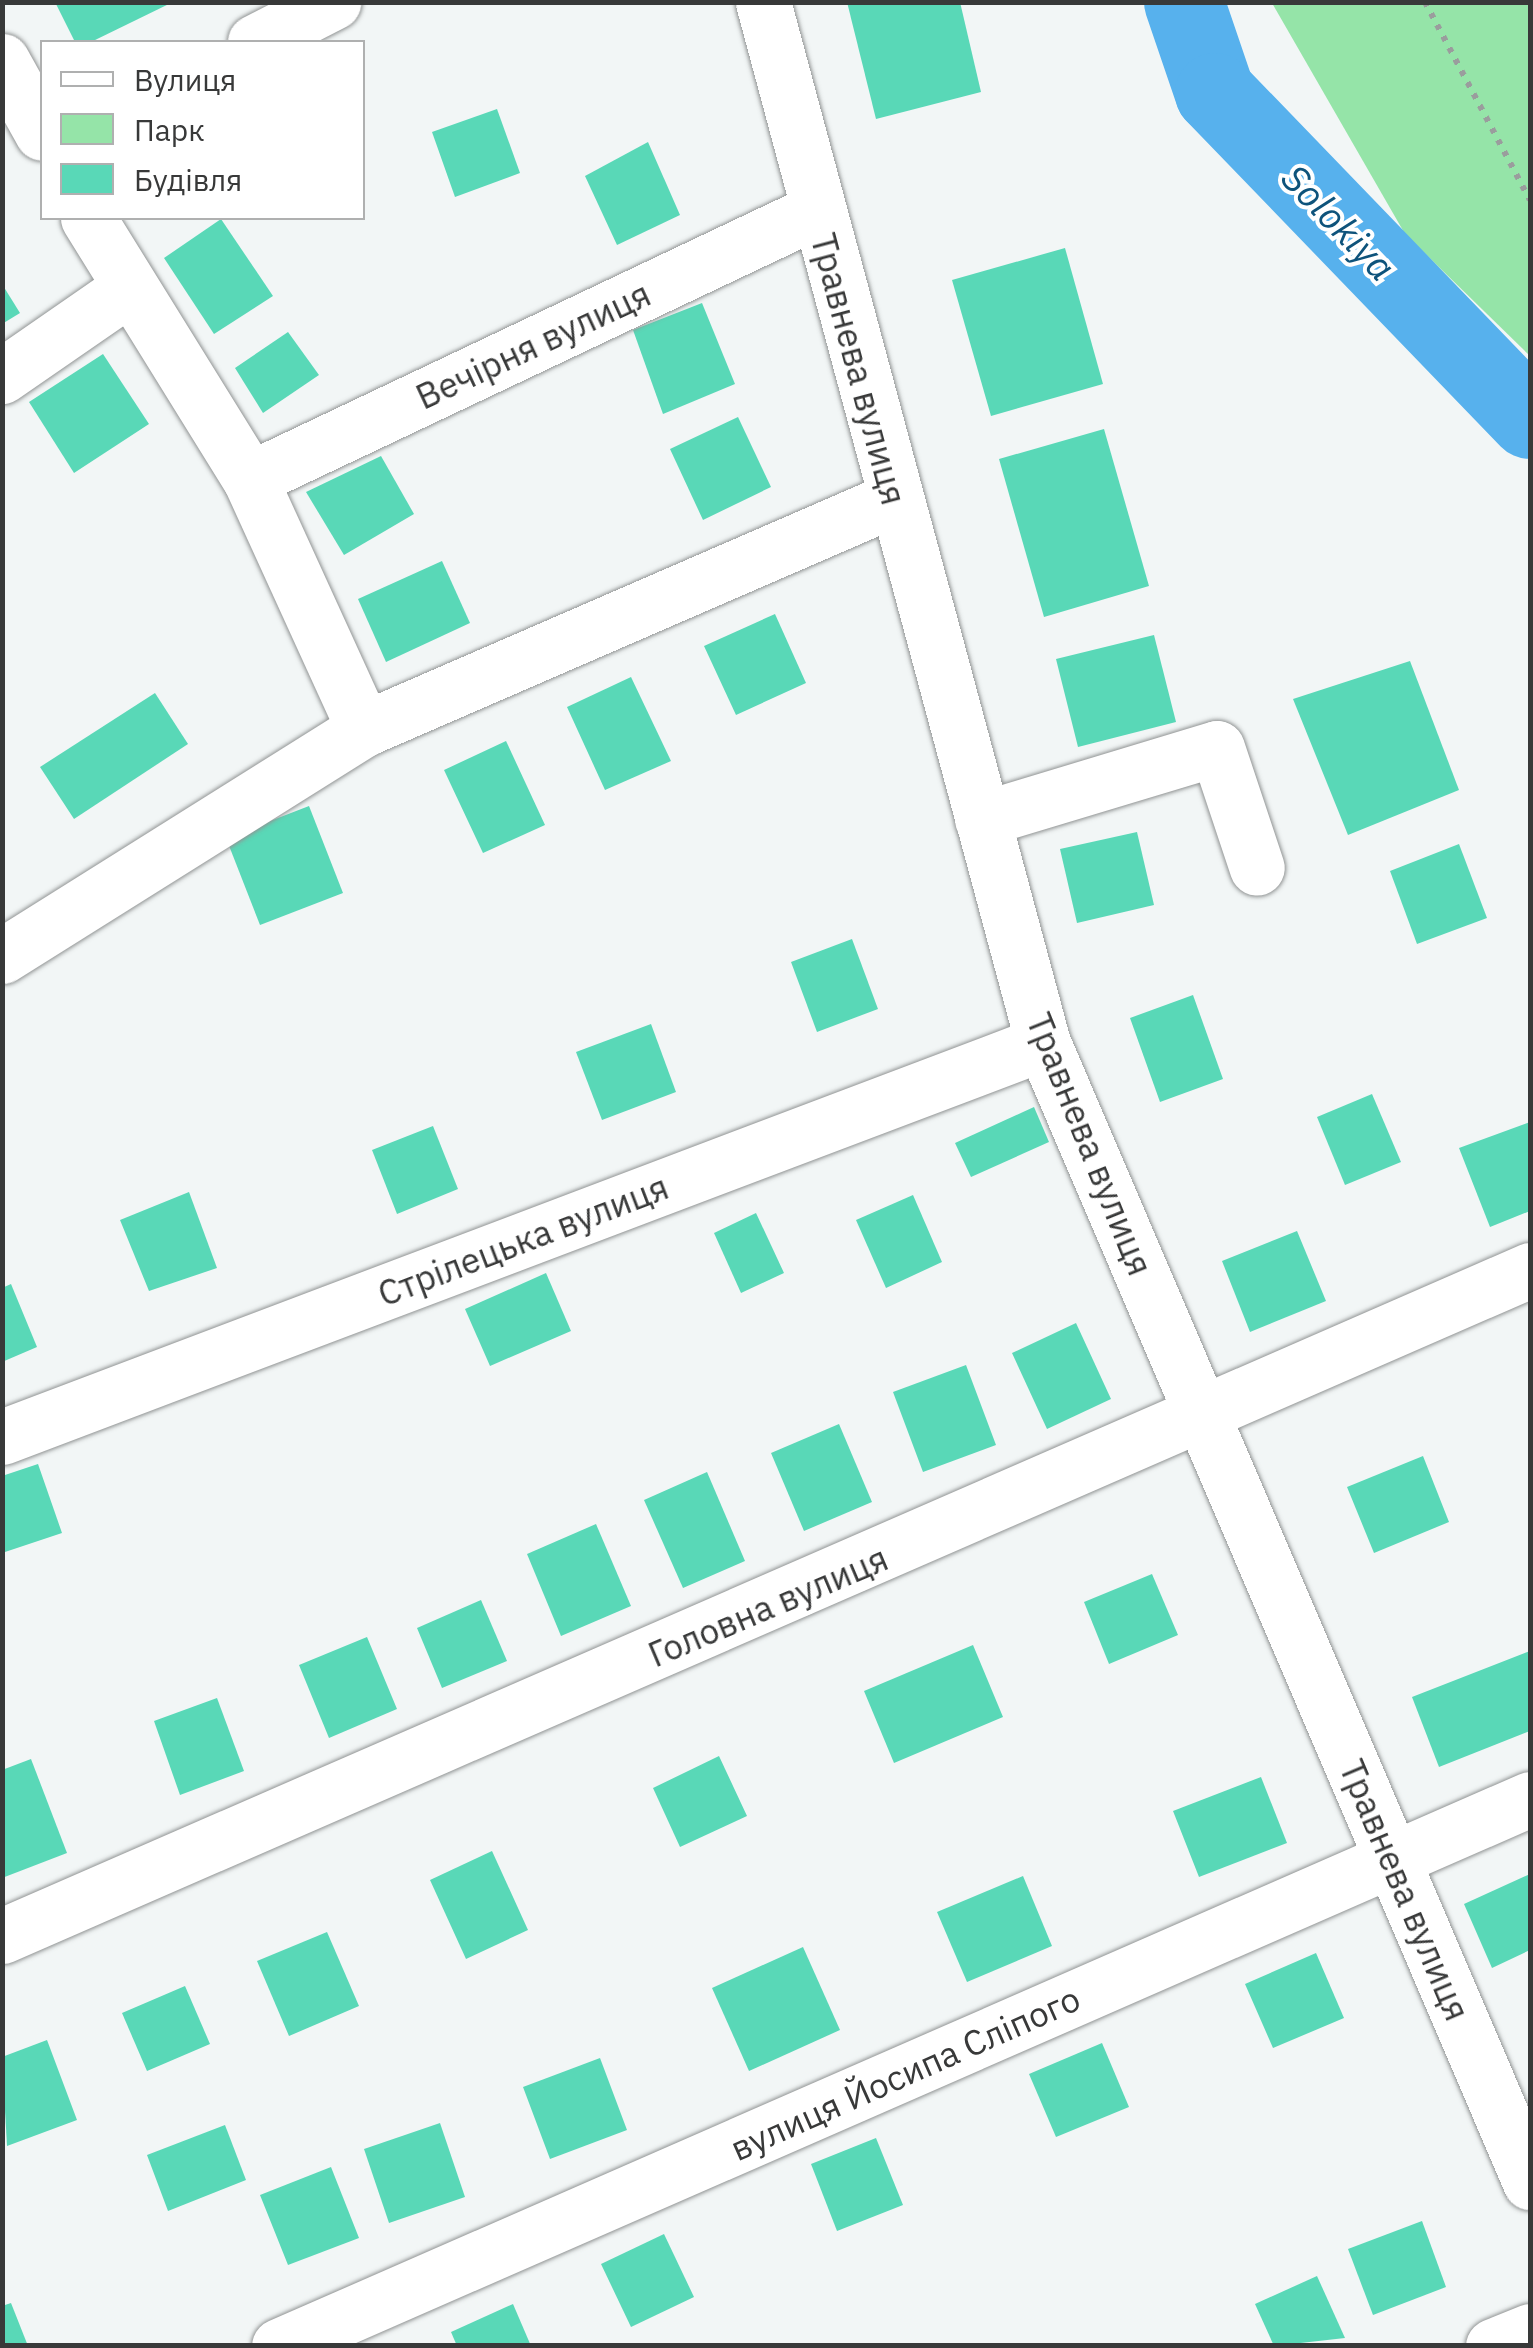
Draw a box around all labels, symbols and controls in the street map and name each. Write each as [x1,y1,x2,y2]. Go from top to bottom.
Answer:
legend [40,40,365,220]
text: Вулиця [134,60,236,99]
text: Парк [134,110,205,149]
water label: Solokiya [1273,154,1405,290]
text: Будівля [134,160,242,199]
street label: Травнева вулиця [803,229,915,509]
street label: Вечірня вулиця [409,272,657,418]
street label: Травнева вулиця [1018,1007,1162,1281]
street label: Стрілецька вулиця [372,1165,674,1315]
street label: Головна вулиця [642,1537,894,1675]
street label: Травнева вулиця [1331,1753,1479,2027]
street label: вулиця Йосипа Сліпого [724,1977,1086,2169]

